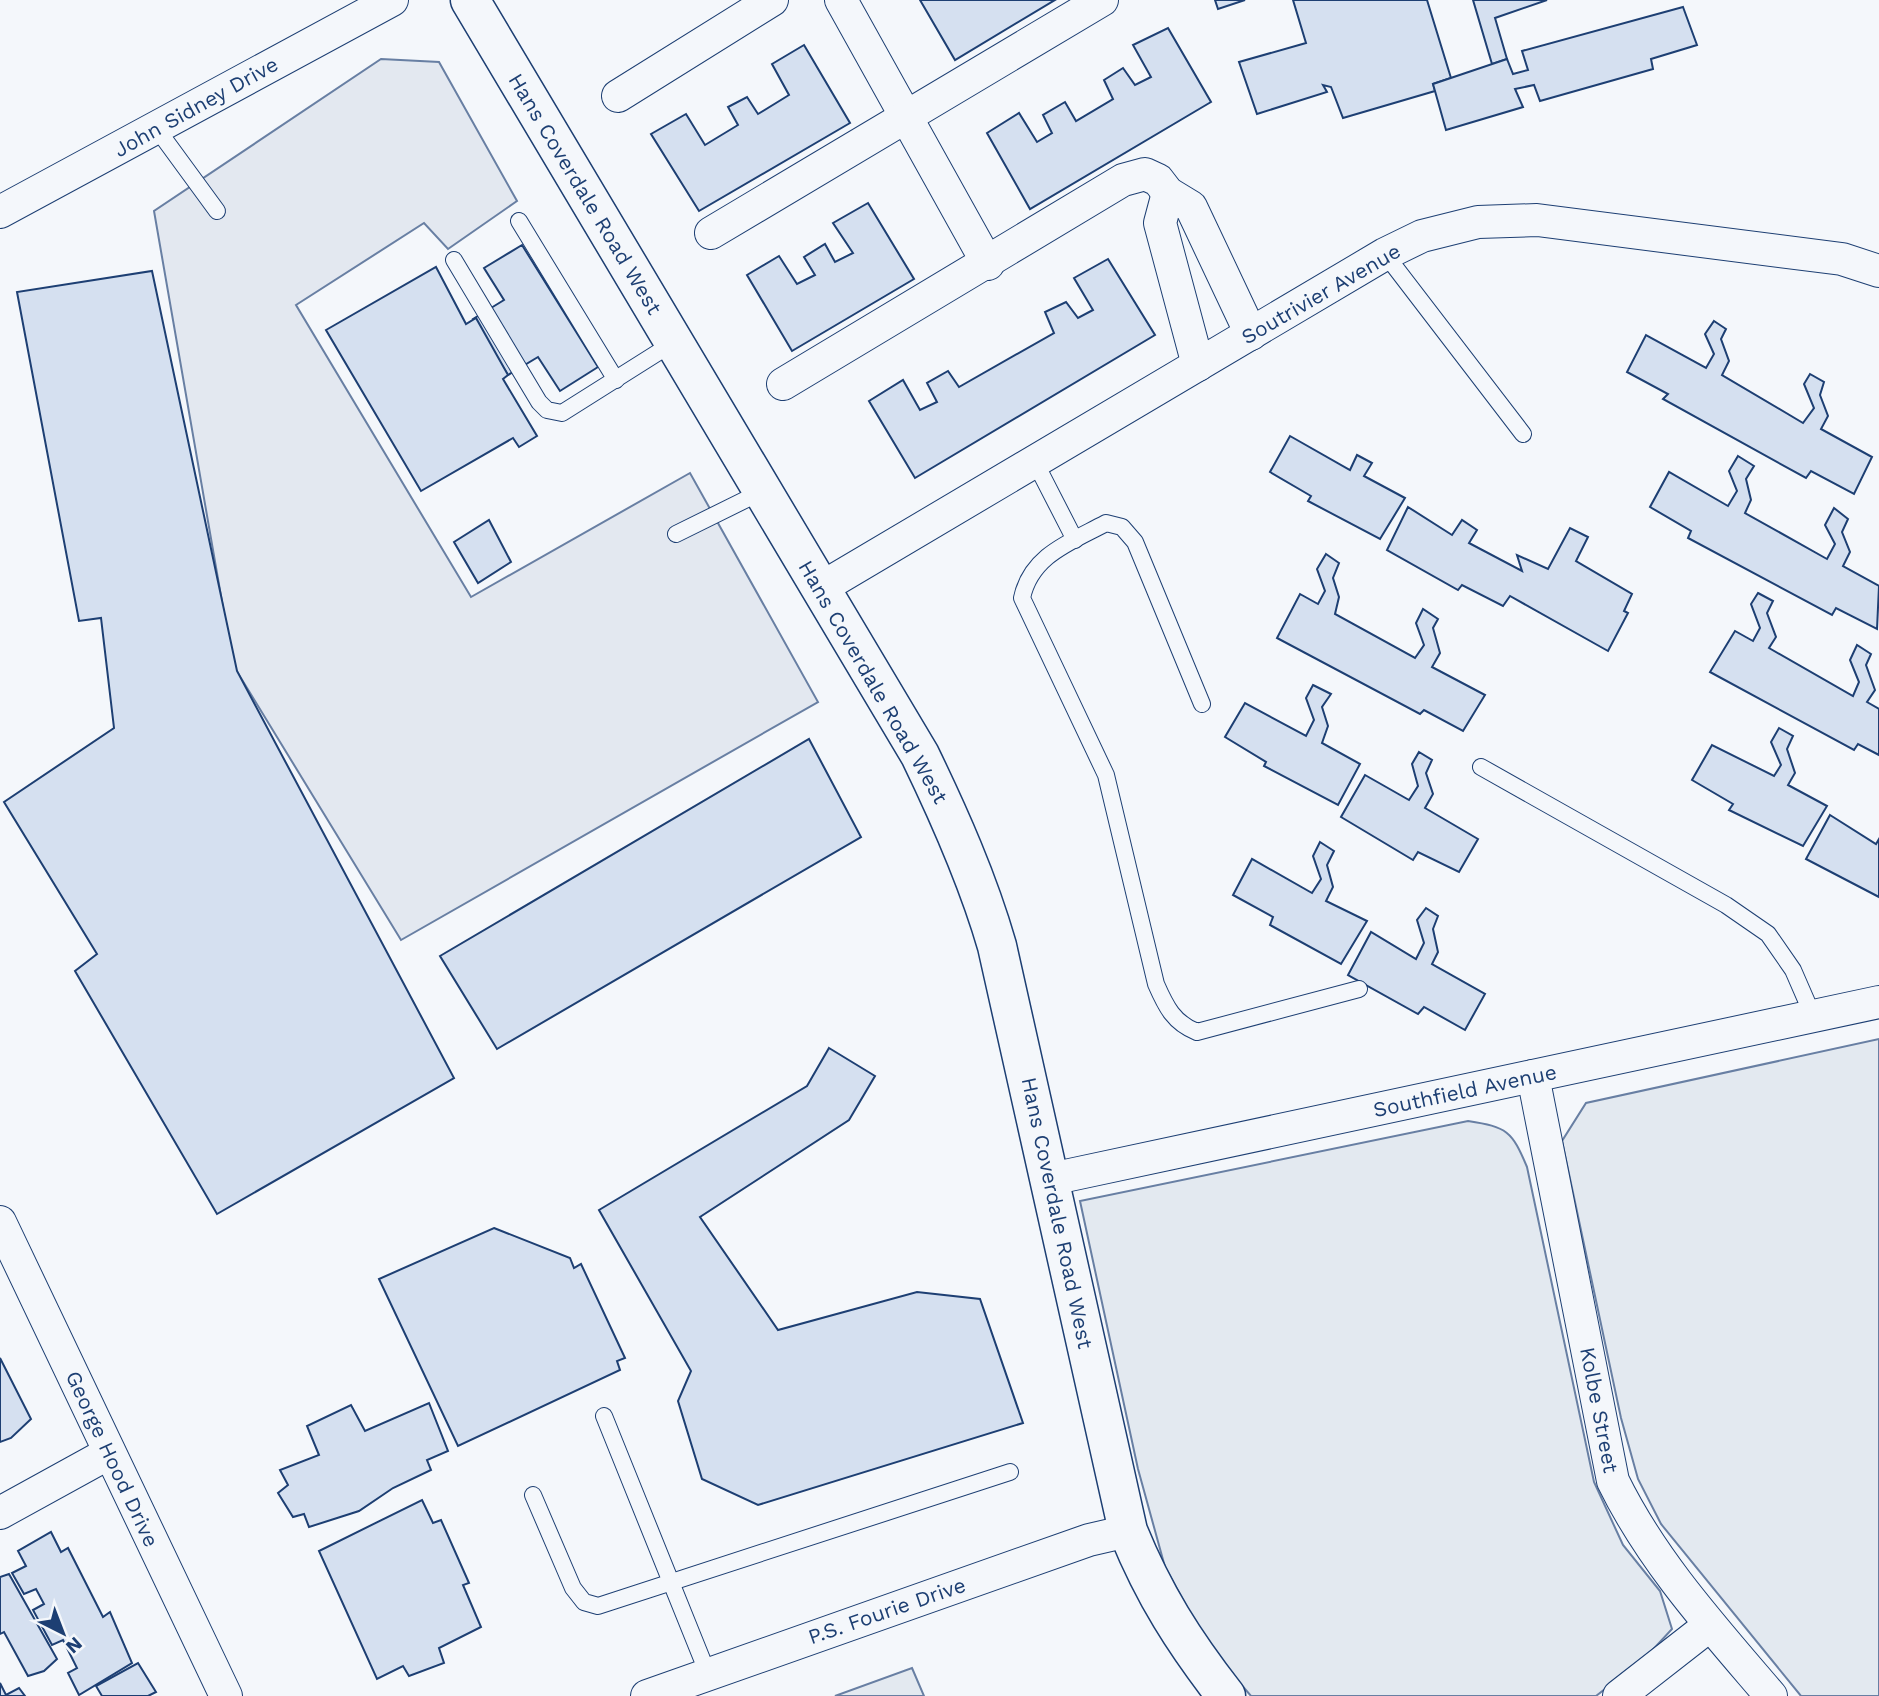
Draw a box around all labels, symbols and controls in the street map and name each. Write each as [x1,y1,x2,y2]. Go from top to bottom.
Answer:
street label: John Sidney Drive [109,51,282,162]
street label: Hans Coverdale Road West [503,69,668,319]
street label: Soutrivier Avenue [1237,238,1405,349]
street label: Hans Coverdale Road West [793,556,954,808]
street label: Southfield Avenue [1371,1059,1559,1122]
street label: Hans Coverdale Road West [1016,1075,1099,1351]
street label: Kolbe Street [1575,1345,1624,1475]
street label: George Hood Drive [61,1367,164,1551]
street label: P.S. Fourie Drive [805,1572,969,1649]
north arrow [28,1598,98,1668]
text: N [61,1632,87,1659]

